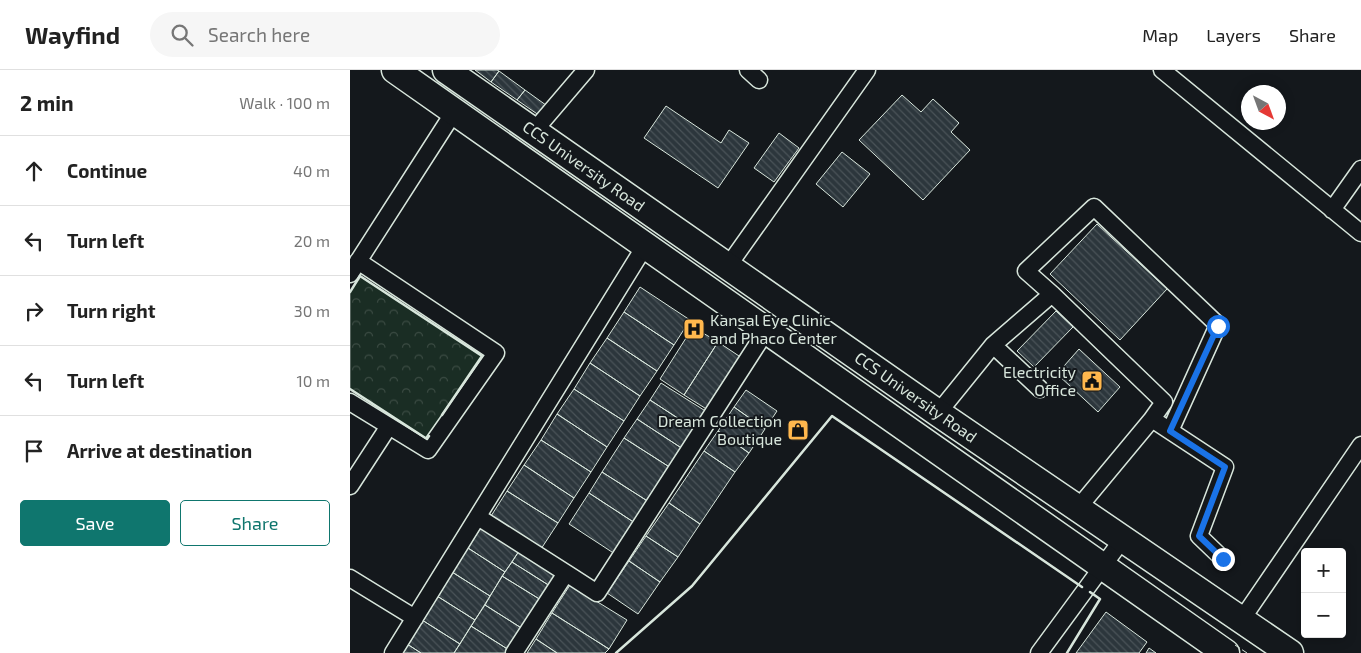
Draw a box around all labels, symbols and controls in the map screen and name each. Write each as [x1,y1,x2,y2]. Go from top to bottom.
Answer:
search box [150,12,500,57]
text: Wayfind [25,20,120,49]
icon: search [168,21,196,49]
text: Search here [208,23,310,46]
text: Map [1142,24,1178,46]
text: Layers [1206,24,1261,46]
text: Share [1289,24,1336,46]
north arrow [1241,85,1286,130]
text: 2 min [20,90,74,115]
text: Walk · 100 m [239,93,330,112]
street label: CCS University Road [520,116,649,215]
icon: ahead [20,157,48,185]
text: Continue [67,159,147,182]
text: 40 m [293,161,330,180]
icon: left [20,227,48,255]
text: Turn left [67,229,144,252]
text: 20 m [294,231,330,250]
icon: right [20,297,48,325]
text: Turn right [67,299,155,322]
text: 30 m [294,301,330,320]
place label: Kansal Eye Clinic and Phaco Center [710,310,837,347]
route start [1207,315,1230,338]
hospital icon: Kansal Eye Clinic and Phaco Center [682,317,706,341]
street label: CCS University Road [852,347,981,446]
place label: Electricity Office [1003,362,1077,399]
icon: left [20,367,48,395]
text: Turn left [67,369,144,392]
public building icon: Electricity Office [1080,369,1104,393]
text: 10 m [296,371,330,390]
place label: Dream Collection Boutique [658,411,782,448]
shop icon: Dream Collection Boutique [786,418,810,442]
icon: arrive [20,437,48,465]
text: Arrive at destination [67,439,252,462]
button: Save [20,500,170,546]
button: Share [180,500,330,546]
route end [1212,548,1235,571]
map controls [1301,548,1346,638]
button: + [1301,548,1346,593]
button: − [1301,593,1346,638]

